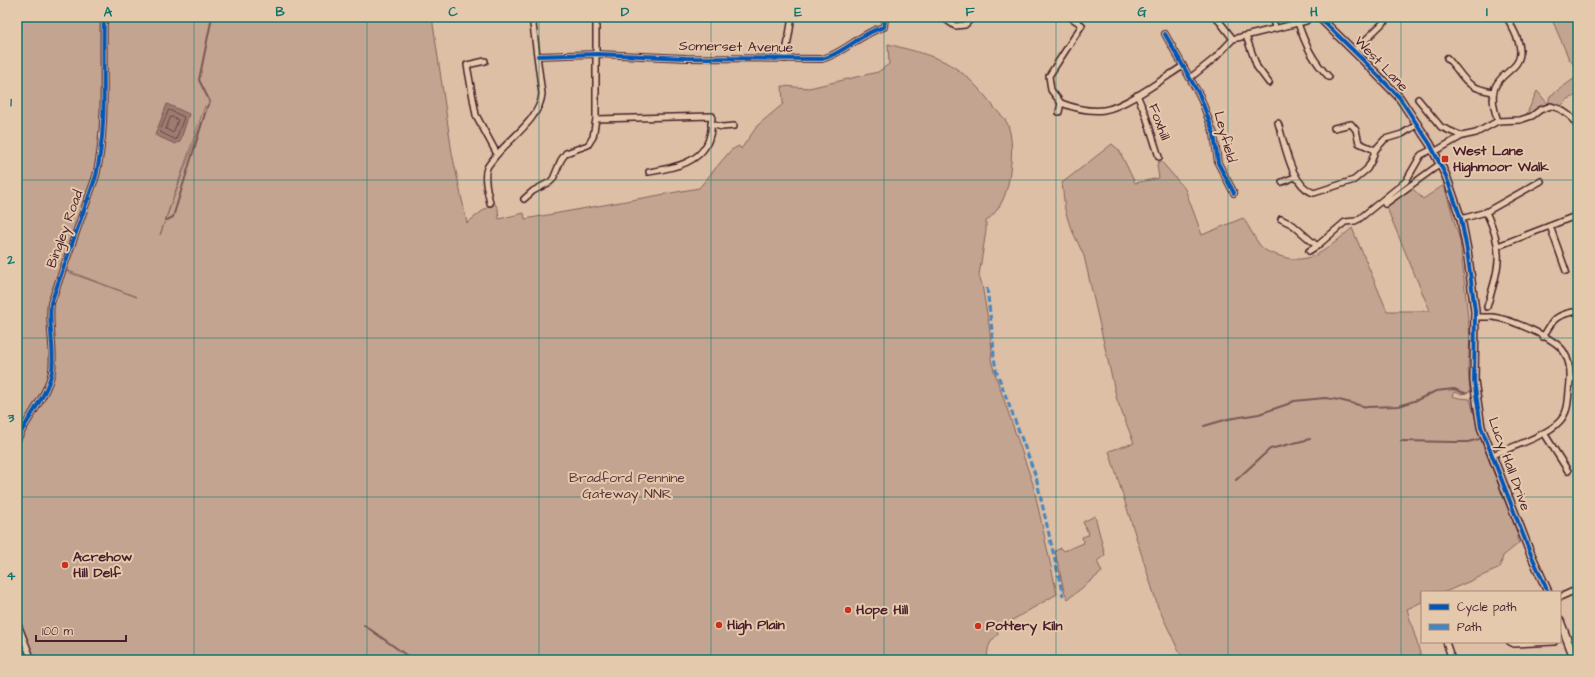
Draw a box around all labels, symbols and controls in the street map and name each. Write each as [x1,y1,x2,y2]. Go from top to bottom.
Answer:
text: A [104,3,113,21]
text: B [275,3,285,21]
text: C [448,3,458,21]
text: D [621,3,630,21]
text: E [794,3,802,21]
text: F [965,3,975,21]
text: G [1137,3,1147,21]
text: H [1310,3,1318,21]
text: I [1486,3,1488,21]
street label: West Lane [1349,32,1413,97]
street label: Somerset Avenue [679,36,794,58]
text: 1 [10,93,12,111]
street label: Foxhill [1143,101,1175,143]
street label: Leyfield [1209,109,1241,165]
place label: West Lane Highmoor Walk [1452,141,1549,178]
marker: West Lane Highmoor Walk [1440,154,1450,164]
street label: Bingley Road [42,187,88,271]
text: 2 [6,251,15,269]
text: 3 [7,409,15,427]
street label: Lucy Hall Drive [1483,414,1535,514]
park label: Bradford Pennine Gateway NNR [569,468,685,504]
place label: Acrehow Hill Delf [73,547,132,583]
marker: Acrehow Hill Delf [60,560,70,570]
text: 4 [7,567,16,585]
legend [1421,591,1561,643]
text: Cycle path [1457,599,1516,617]
place label: Hope Hill [856,600,909,620]
marker: Hope Hill [843,605,853,615]
place label: High Plain [727,615,785,636]
place label: Pottery Kiln [986,616,1063,636]
scale bar [36,617,126,643]
text: Path [1457,619,1482,636]
marker: High Plain [714,620,724,630]
marker: Pottery Kiln [973,621,983,631]
text: 100 m [42,623,73,640]

